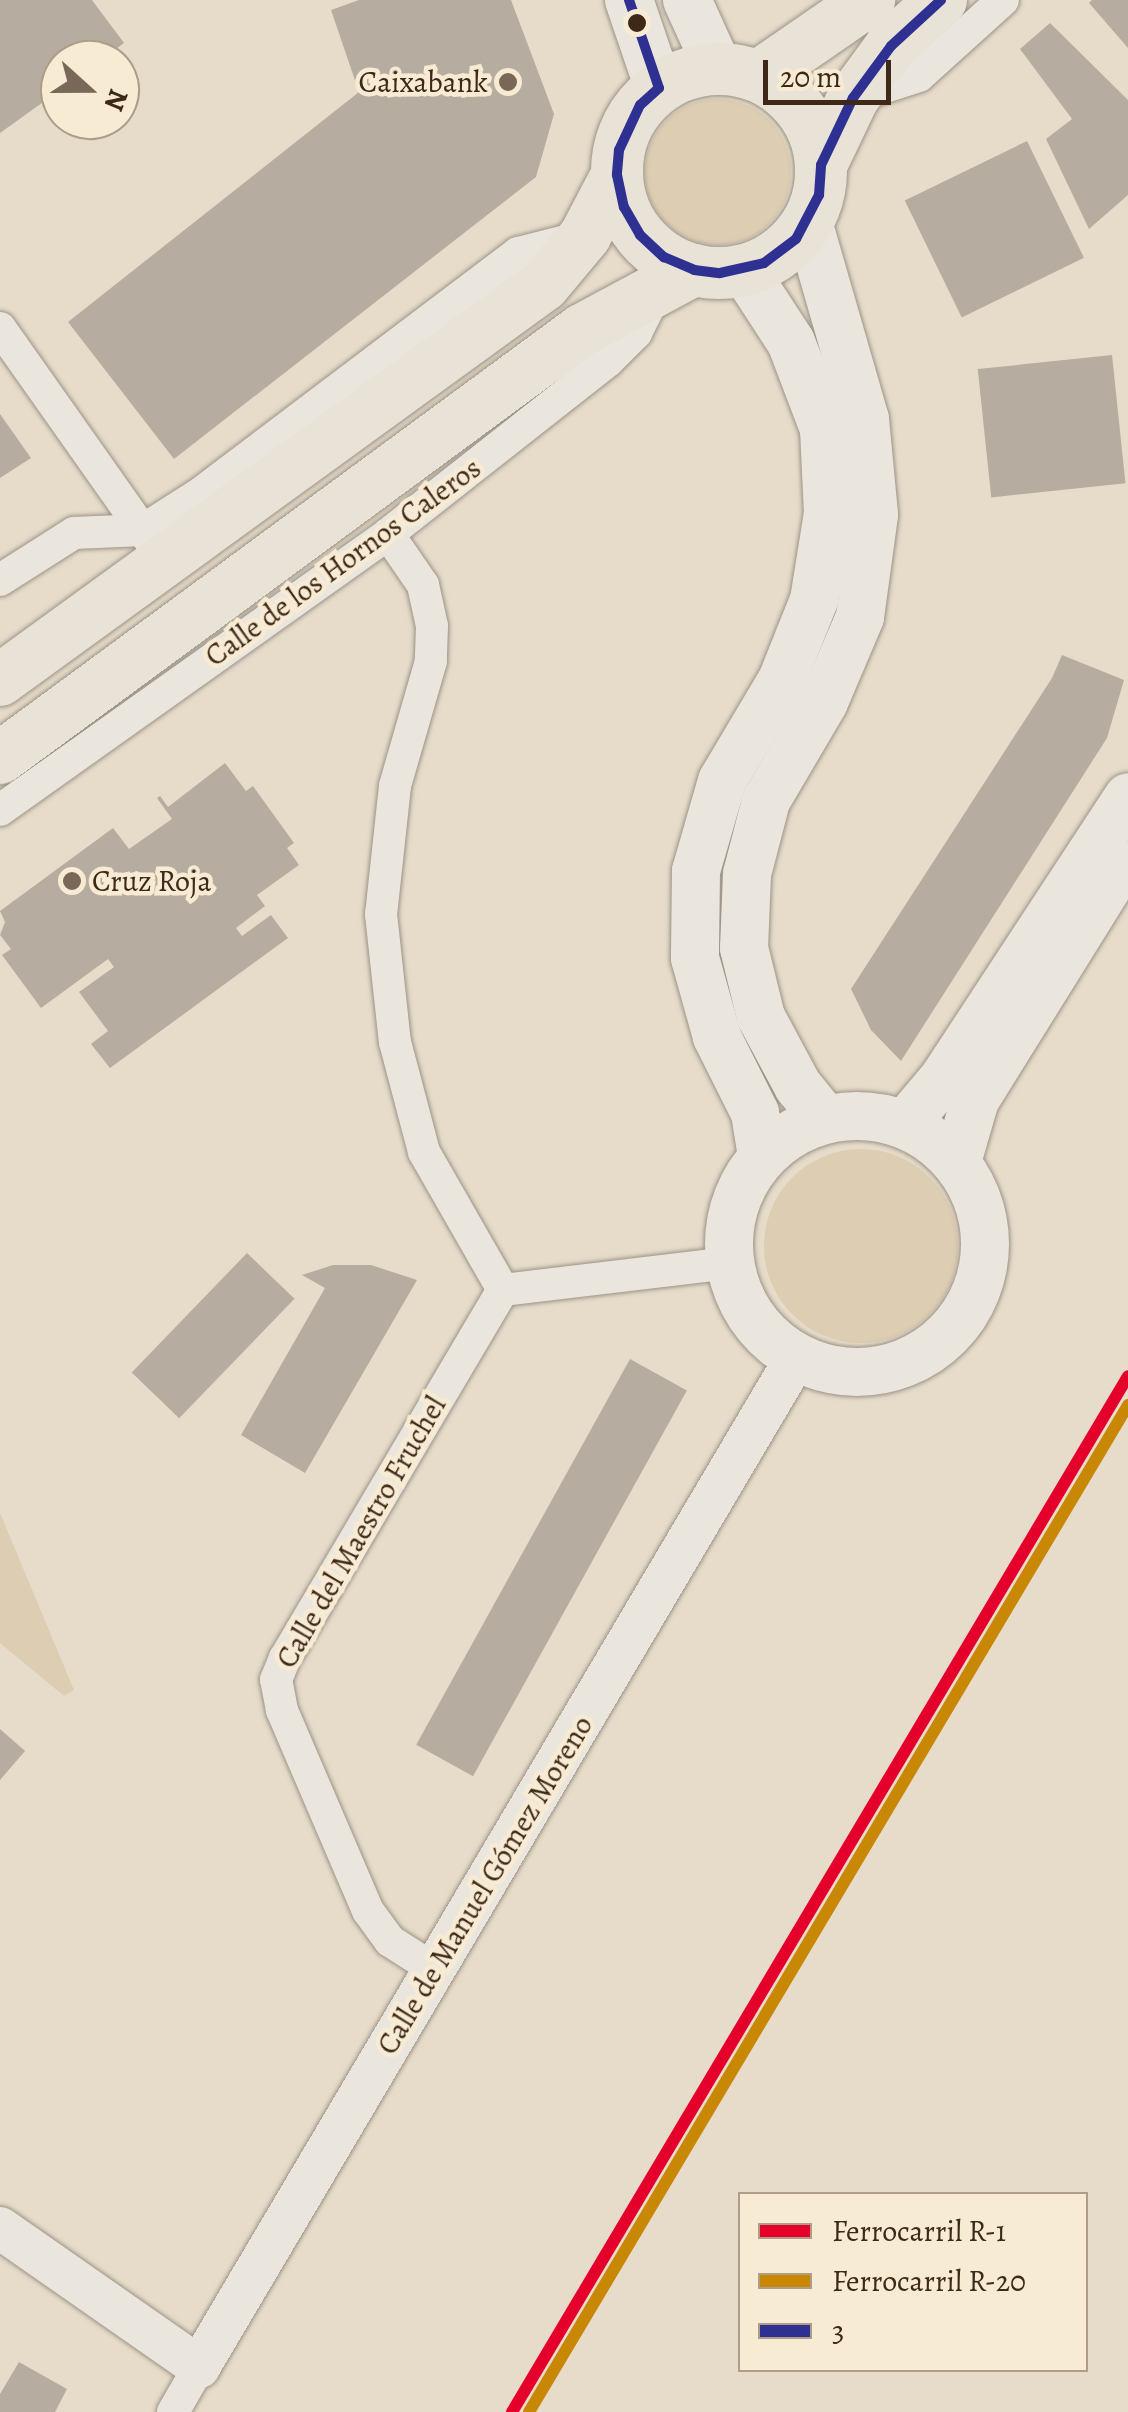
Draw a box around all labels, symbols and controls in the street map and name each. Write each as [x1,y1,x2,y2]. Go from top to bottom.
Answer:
unlabelled marker [627,13,647,33]
north arrow [40,40,140,140]
scale bar [768,40,896,102]
text: 20 m [780,57,841,97]
place label: Caixabank [359,64,488,100]
marker: Caixabank [497,71,519,93]
text: N [95,84,138,116]
street label: Calle de los Hornos Caleros [198,450,488,674]
place label: Cruz Roja [92,863,211,899]
marker: Cruz Roja [61,870,83,892]
street label: Calle del Maestro Fruchel [268,1390,454,1674]
street label: Calle de Manuel Gómez Moreno [369,1709,601,2061]
legend [738,2192,1088,2372]
text: Ferrocarril R-1 [832,2211,1006,2251]
text: Ferrocarril R-20 [832,2261,1026,2301]
text: 3 [832,2311,844,2351]

